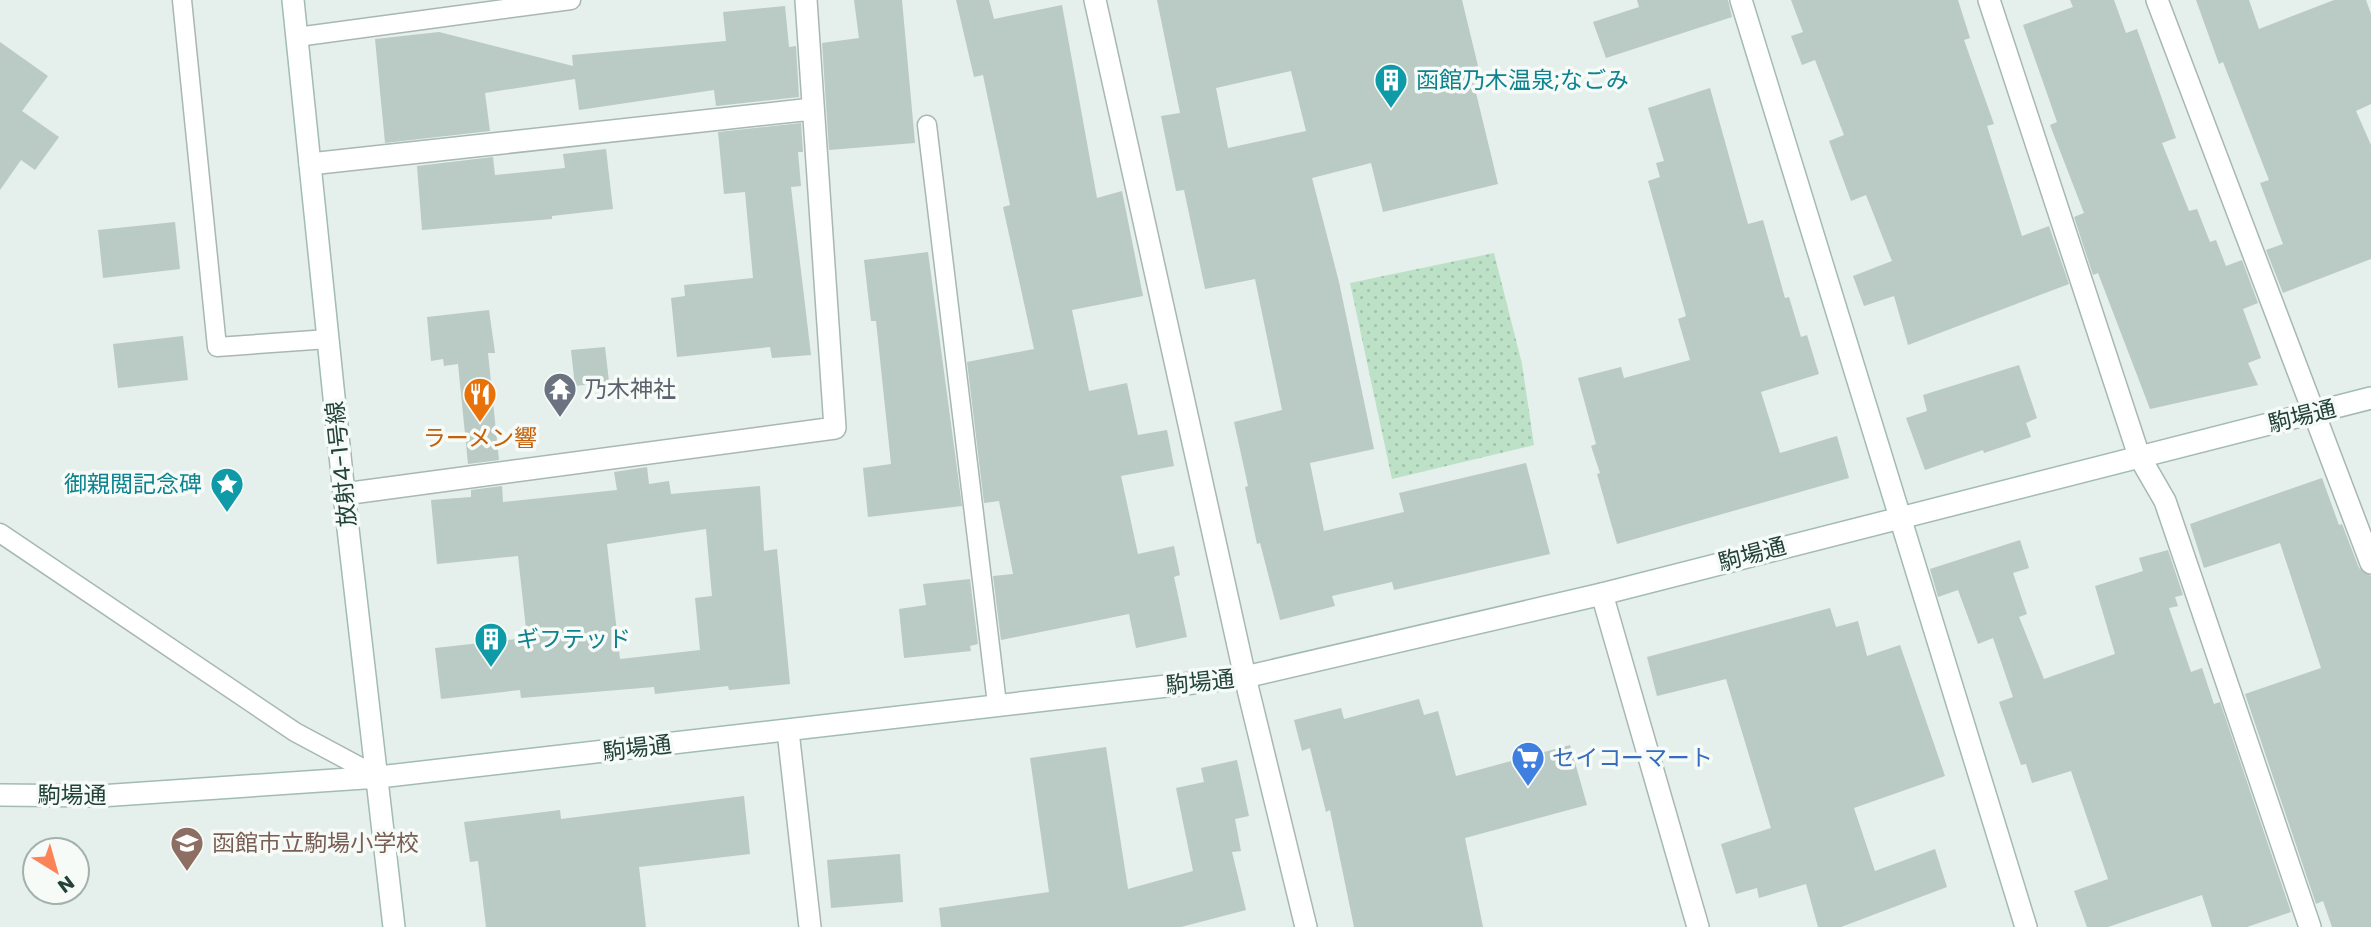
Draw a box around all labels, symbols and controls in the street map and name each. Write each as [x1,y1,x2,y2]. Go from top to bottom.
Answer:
building icon: 函館乃木温泉;なごみ [1372,61,1410,110]
place label: 函館乃木温泉;なごみ [1416,64,1629,96]
temple icon: 乃木神社 [541,370,579,419]
place label: 乃木神社 [584,373,676,405]
restaurant icon: ラーメン響 [461,375,499,424]
street label: 駒場通 [2265,392,2339,440]
street label: 放射4-1号線 [318,399,364,529]
place label: ラーメン響 [423,422,537,454]
place icon: 御親閲記念碑 [208,465,246,514]
place label: 御親閲記念碑 [64,468,202,500]
street label: 駒場通 [1715,530,1789,578]
building icon: ギフテッド [472,620,510,669]
place label: ギフテッド [516,623,631,655]
street label: 駒場通 [1164,662,1236,702]
street label: 駒場通 [601,728,673,768]
supermarket icon: セイコーマート [1509,739,1547,788]
place label: セイコーマート [1552,742,1713,774]
street label: 駒場通 [38,779,107,811]
school or university icon: 函館市立駒場小学校 [168,824,206,873]
place label: 函館市立駒場小学校 [212,827,419,859]
north arrow [21,836,91,906]
text: N [52,869,80,899]

